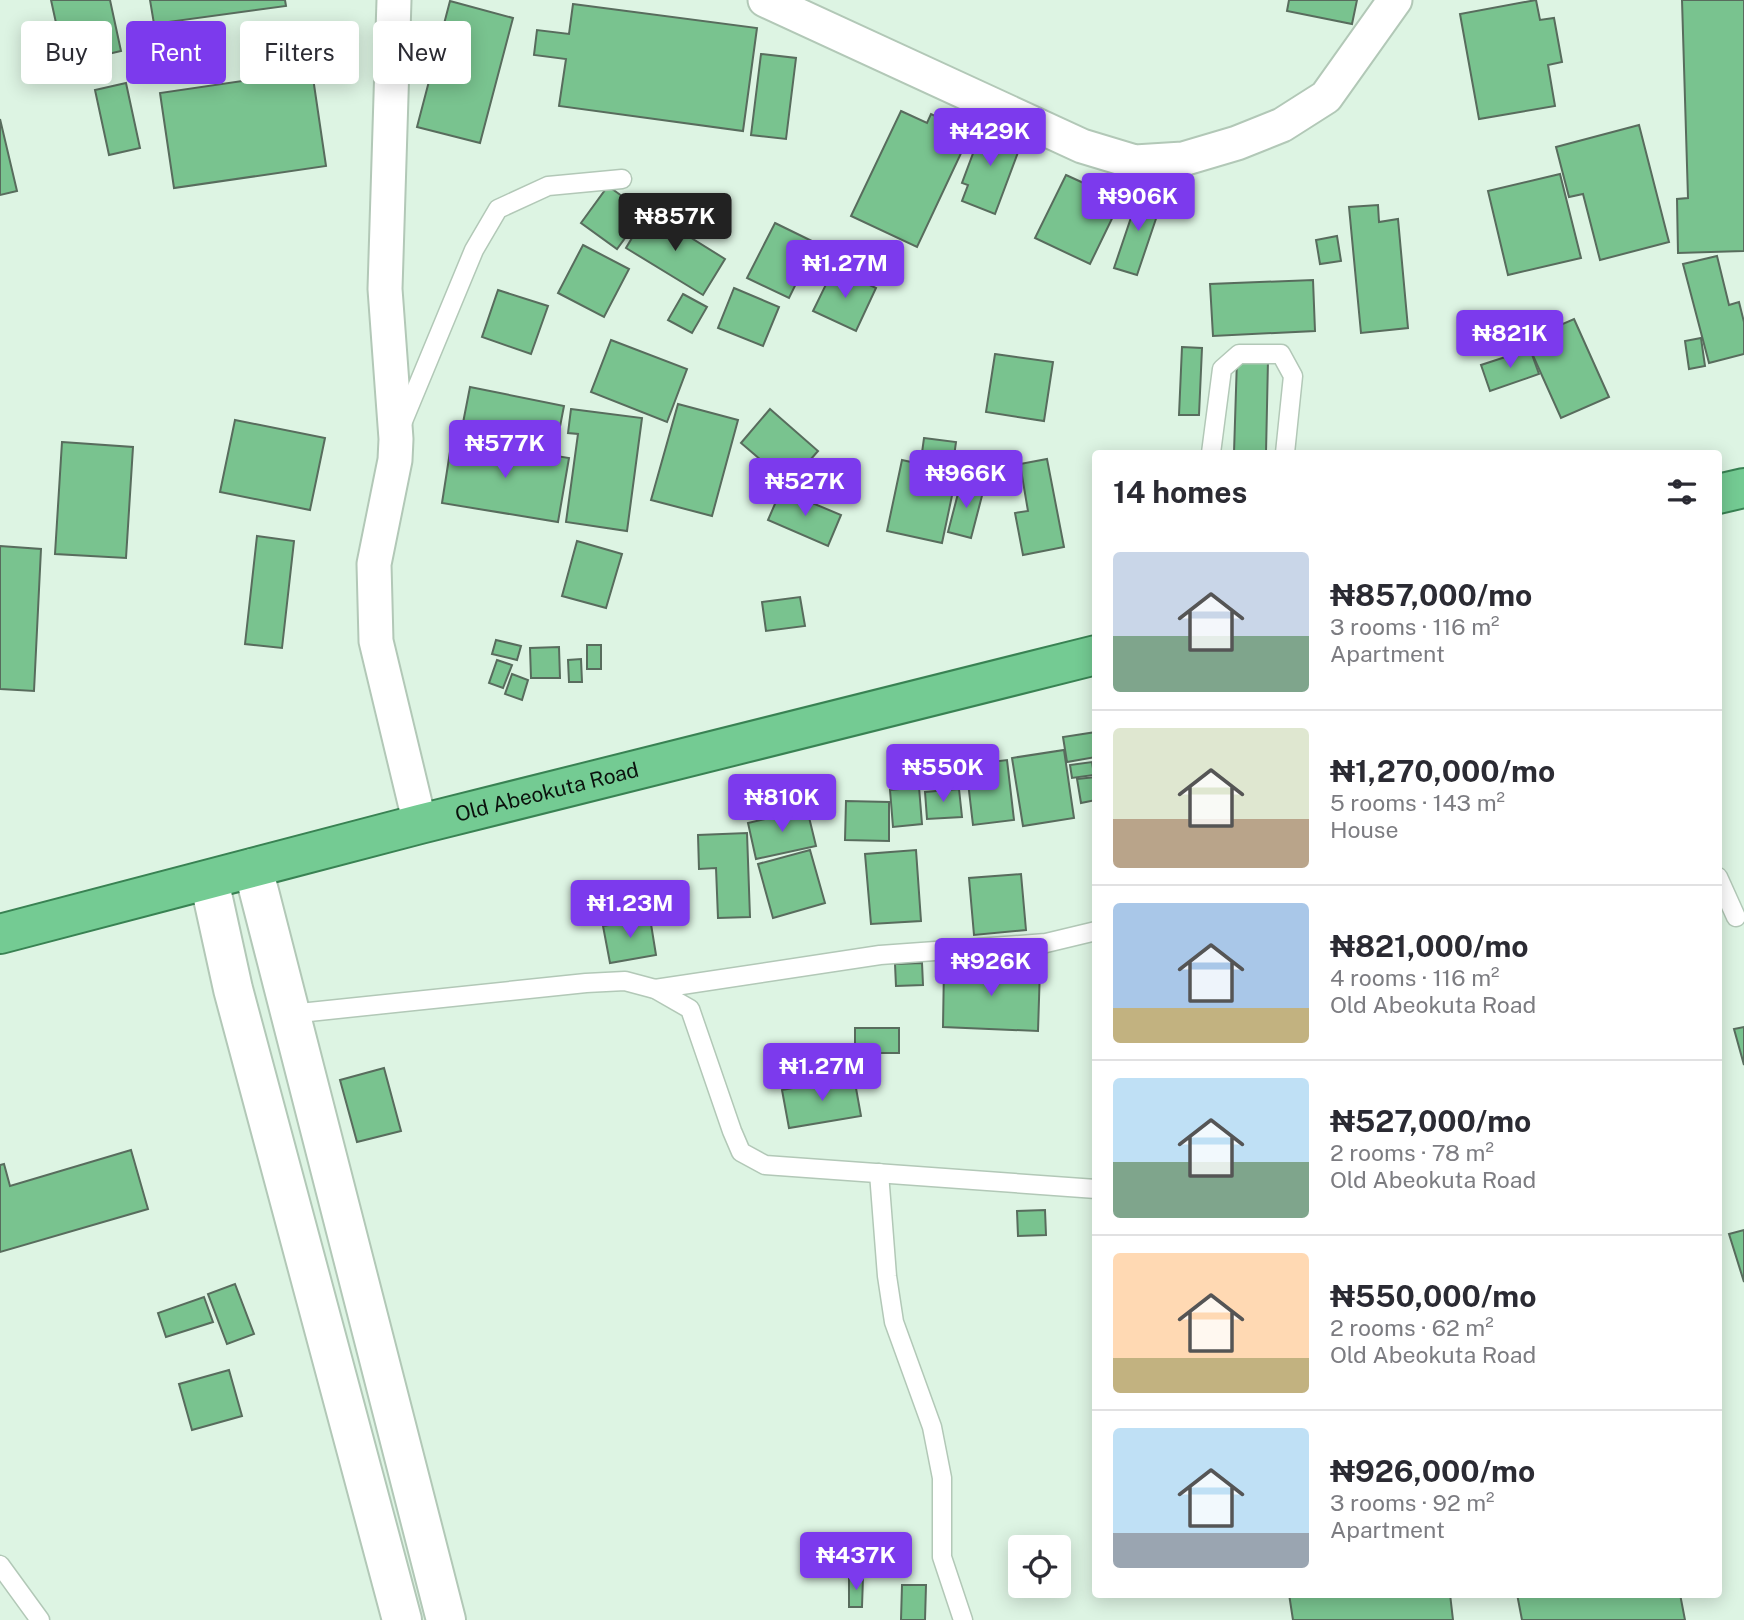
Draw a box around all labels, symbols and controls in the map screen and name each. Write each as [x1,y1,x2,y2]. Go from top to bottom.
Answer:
chip: Buy [21,21,112,84]
chip: Rent [126,21,226,84]
chip: Filters [240,21,359,84]
chip: New [373,21,471,84]
pin: ₦429K [941,108,1039,168]
text: ₦429K [950,117,1030,144]
pin: ₦906K [1089,174,1187,233]
text: ₦906K [1098,182,1178,209]
pin: ₦857K [626,194,724,253]
text: ₦857K [635,202,715,229]
pin: ₦1.27M [788,240,902,300]
text: ₦1.27M [802,249,888,276]
pin: ₦821K [1461,310,1559,370]
text: ₦821K [1472,319,1548,346]
pin: ₦577K [456,420,554,480]
text: ₦577K [465,429,545,456]
pin: ₦966K [917,450,1015,510]
pin: ₦527K [756,458,854,518]
text: ₦966K [926,459,1007,486]
text: ₦527K [765,467,845,494]
icon: filters [1663,473,1701,511]
text: 14 homes [1113,474,1247,510]
text: ₦857,000/mo [1330,577,1532,613]
icon: home [1169,580,1253,664]
text: 3 rooms · 116 m² [1330,613,1500,640]
text: Apartment [1330,640,1445,667]
pin: ₦550K [894,744,992,804]
text: ₦550K [902,753,984,780]
text: ₦1,270,000/mo [1330,753,1555,789]
icon: home [1169,756,1253,840]
street label: Old Abeokuta Road [452,757,641,827]
pin: ₦810K [733,774,831,834]
text: ₦810K [744,783,820,810]
text: 5 rooms · 143 m² [1330,789,1505,816]
text: House [1330,816,1398,843]
pin: ₦1.23M [573,880,687,940]
text: ₦1.23M [587,889,673,916]
text: ₦821,000/mo [1330,928,1529,964]
icon: home [1169,931,1253,1015]
pin: ₦926K [942,939,1040,998]
text: ₦926K [951,947,1031,974]
text: 4 rooms · 116 m² [1330,964,1499,991]
text: Old Abeokuta Road [1330,991,1536,1018]
pin: ₦1.27M [765,1044,879,1103]
text: ₦1.27M [779,1052,865,1079]
text: ₦527,000/mo [1330,1103,1531,1139]
icon: home [1169,1106,1253,1190]
text: 2 rooms · 78 m² [1330,1139,1494,1166]
text: Old Abeokuta Road [1330,1166,1536,1193]
text: ₦550,000/mo [1330,1278,1536,1314]
icon: home [1169,1281,1253,1365]
text: 2 rooms · 62 m² [1330,1314,1494,1341]
text: Old Abeokuta Road [1330,1341,1536,1368]
text: ₦926,000/mo [1330,1453,1535,1489]
icon: home [1169,1456,1253,1540]
text: 3 rooms · 92 m² [1330,1489,1495,1516]
text: Apartment [1330,1516,1445,1543]
pin: ₦437K [807,1532,905,1592]
map controls [1008,1535,1071,1598]
button: locate [1008,1535,1071,1598]
text: ₦437K [816,1541,896,1568]

